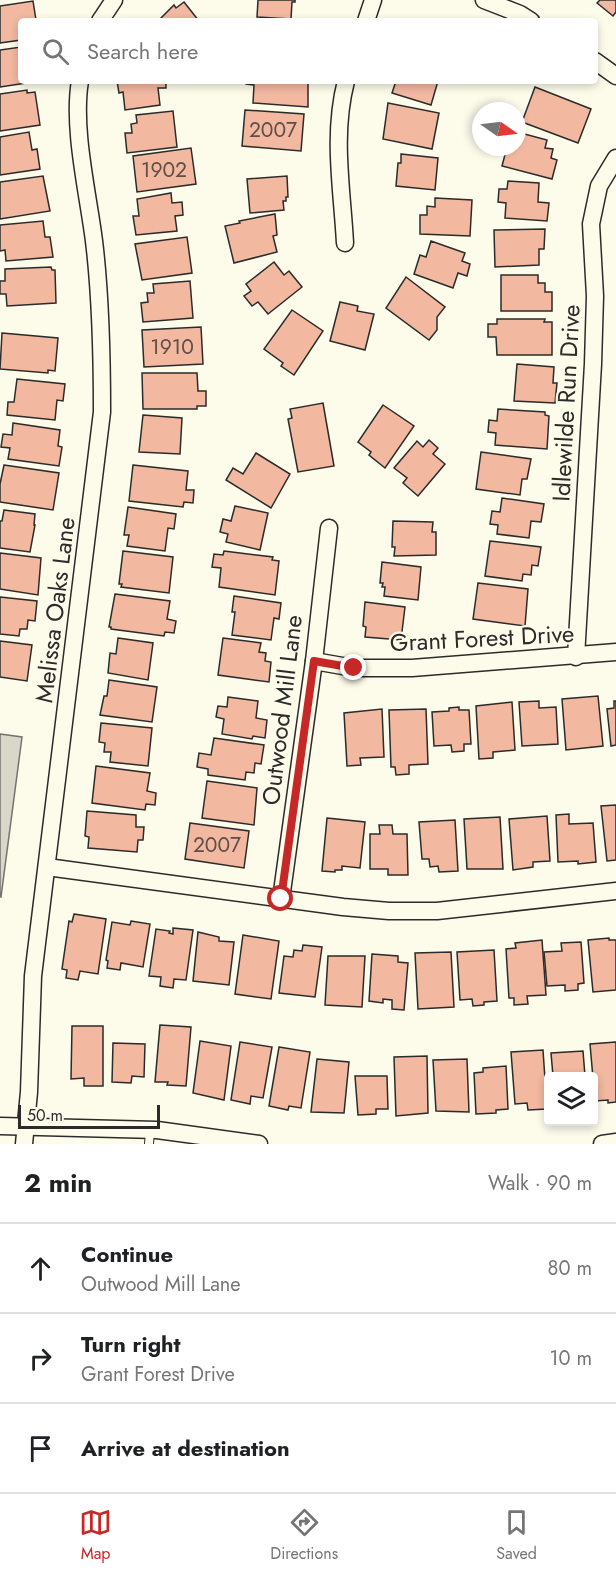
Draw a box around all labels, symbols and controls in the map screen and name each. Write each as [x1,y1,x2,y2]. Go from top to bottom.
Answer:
search box [18,18,598,84]
icon: search [39,35,72,68]
text: Search here [87,35,198,67]
north arrow [472,102,526,156]
house number: 2007 [249,115,297,145]
house number: 1902 [141,155,187,185]
street label: Idlewilde Run Drive [543,303,589,503]
house number: 1910 [150,332,194,362]
street label: Melissa Oaks Lane [26,515,84,705]
street label: Outwood Mill Lane [253,613,311,807]
street label: Grant Forest Drive [389,616,575,660]
route end [340,654,366,680]
house number: 2007 [193,830,241,860]
route start [267,885,293,911]
map controls [544,1072,598,1126]
button: layers [544,1072,598,1126]
scale bar [18,1102,160,1130]
text: 50 m [27,1104,63,1127]
text: 2 min [24,1164,92,1202]
text: Walk · 90 m [488,1169,592,1198]
text: Continue [81,1238,173,1270]
icon: ahead [24,1252,57,1285]
text: 80 m [547,1254,592,1283]
text: Outwood Mill Lane [81,1270,241,1299]
text: Turn right [81,1328,181,1360]
icon: right [24,1342,57,1375]
text: 10 m [549,1344,592,1373]
text: Grant Forest Drive [81,1360,235,1389]
icon: arrive [24,1432,57,1465]
text: Arrive at destination [81,1432,290,1464]
tab: Map [79,1506,112,1565]
tab: Directions [270,1506,338,1565]
tab: Saved [496,1506,537,1565]

